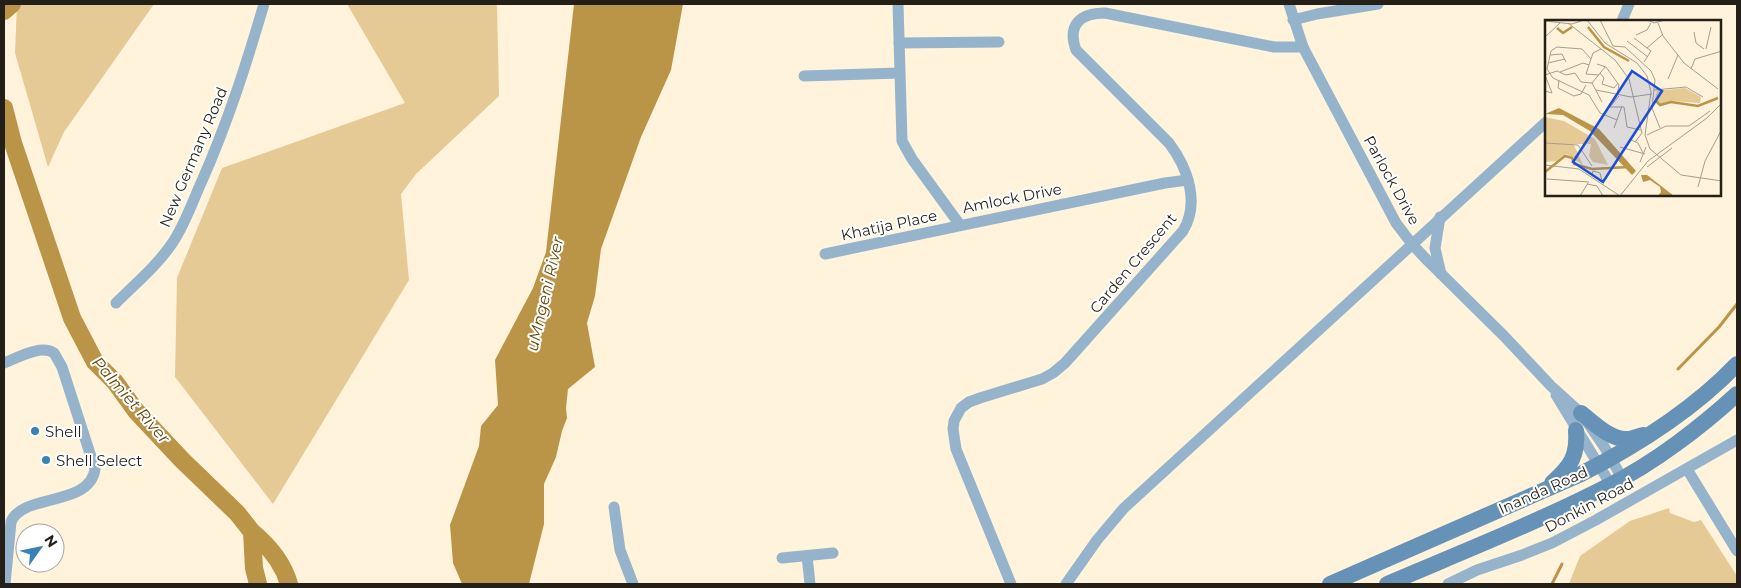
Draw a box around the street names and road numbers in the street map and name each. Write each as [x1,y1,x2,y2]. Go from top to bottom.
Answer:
street label: New Germany Road [155,84,231,230]
street label: Parlock Drive [1360,132,1424,228]
street label: Amlock Drive [961,179,1063,217]
street label: Khatija Place [839,206,939,244]
street label: Carden Crescent [1086,209,1180,317]
street label: Inanda Road [1495,462,1591,518]
street label: Donkin Road [1541,474,1637,536]

